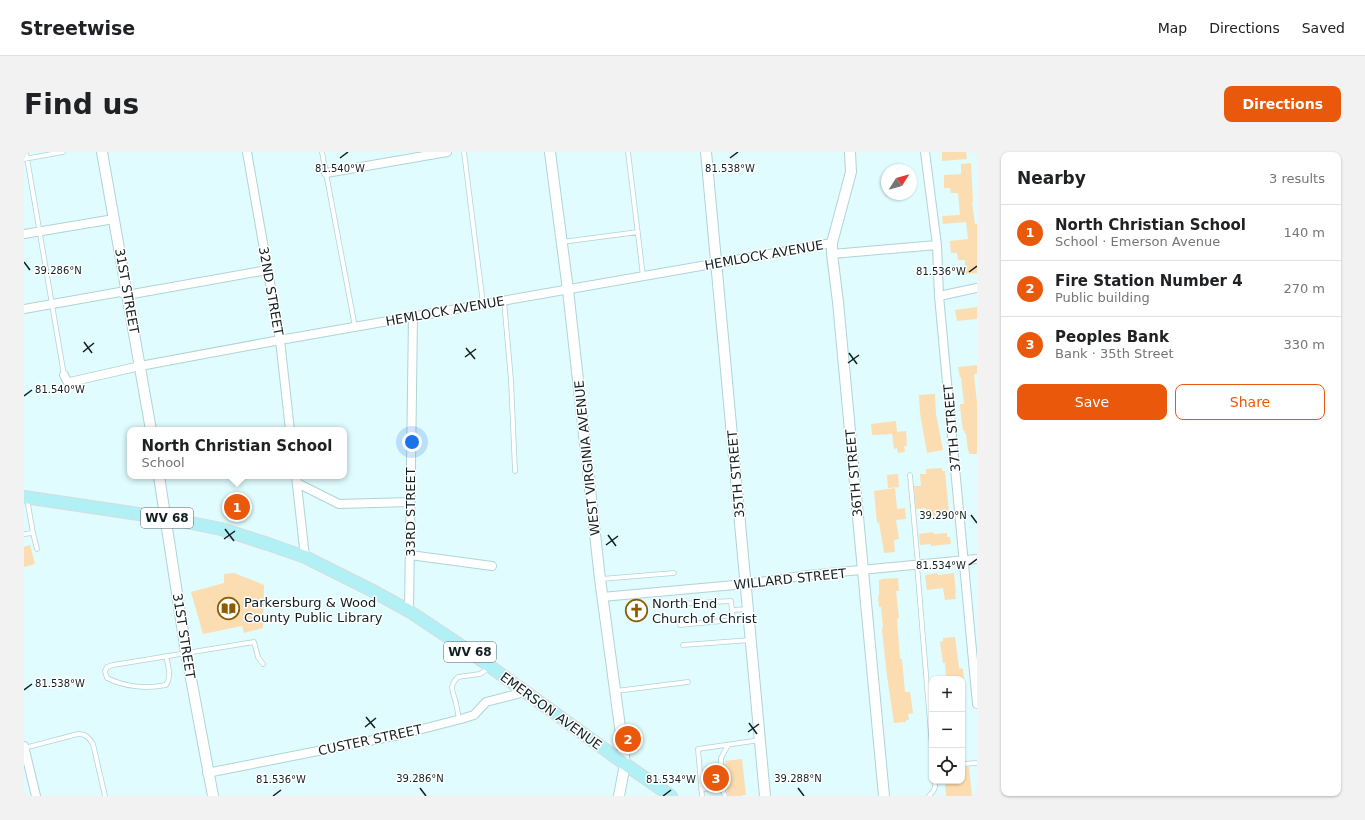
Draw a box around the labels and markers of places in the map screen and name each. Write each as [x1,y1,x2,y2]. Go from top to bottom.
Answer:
pin: 1 [224,492,250,522]
place label: Parkersburg & Wood County Public Library [244,595,383,625]
library icon: Parkersburg & Wood County Public Library [216,596,242,622]
place label: North End Church of Christ [652,596,757,626]
church icon: North End Church of Christ [623,597,649,623]
pin: 2 [615,724,641,754]
pin: 3 [703,763,729,793]

